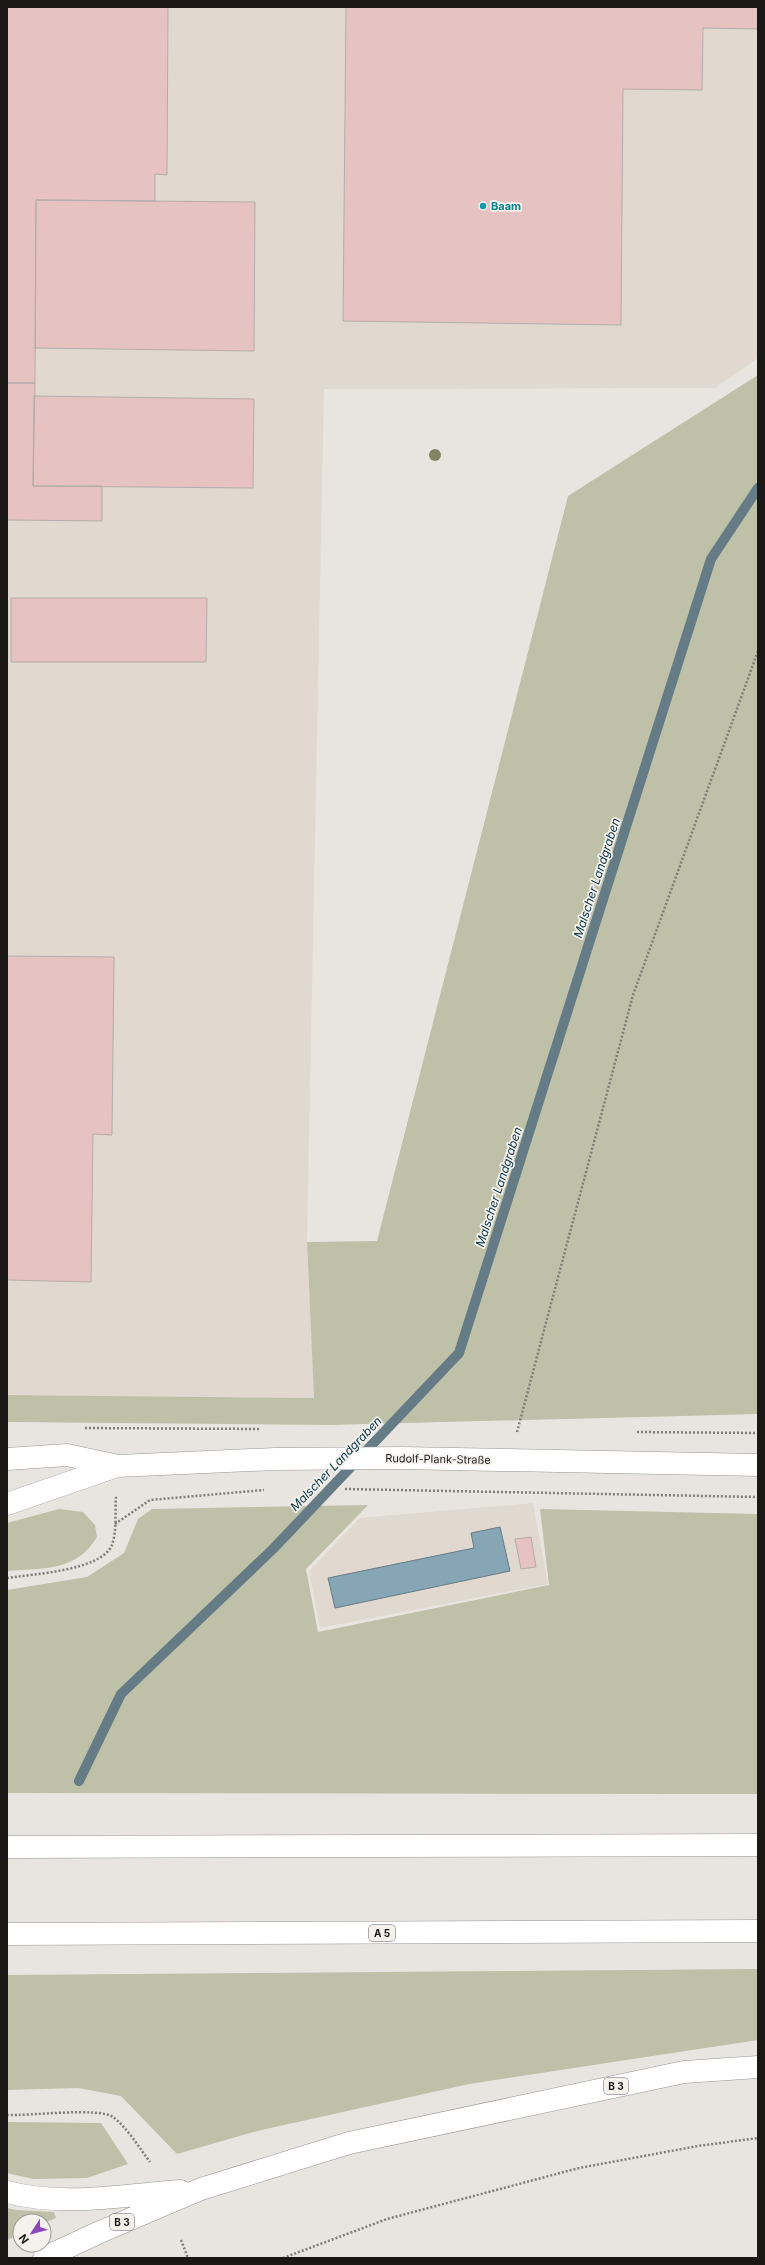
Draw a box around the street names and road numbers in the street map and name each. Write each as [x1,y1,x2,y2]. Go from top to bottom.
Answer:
street label: Rudolf-Plank-Straße [385,1451,491,1467]
road number: A 5 [369,1925,395,1941]
road number: B 3 [604,2078,628,2094]
road number: B 3 [110,2214,134,2230]

